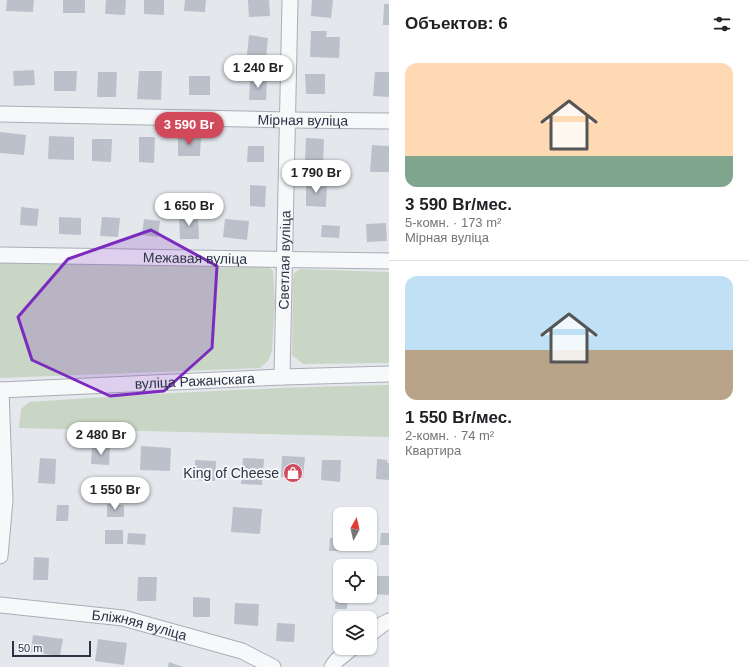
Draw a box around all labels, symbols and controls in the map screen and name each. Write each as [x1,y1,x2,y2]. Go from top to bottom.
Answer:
icon: filters [711,13,733,35]
text: Объектов: 6 [405,14,508,33]
pin: 1 240 Br [217,55,299,89]
text: 1 240 Br [233,60,283,75]
icon: home [533,89,605,161]
street label: Мірная вуліца [257,111,349,129]
pin: 3 590 Br [148,112,230,146]
text: 3 590 Br [164,117,214,132]
pin: 1 790 Br [275,160,357,194]
text: 1 790 Br [291,165,341,180]
pin: 1 650 Br [148,193,230,227]
text: 3 590 Br/мес. [405,195,512,214]
text: 1 650 Br [164,198,214,213]
street label: Светлая вуліца [275,210,294,310]
text: 5-комн. · 173 m² [405,215,501,230]
text: Мірная вуліца [405,230,489,245]
street label: Межавая вуліца [143,249,247,267]
icon: home [533,302,605,374]
street label: вуліца Ражанскага [134,370,255,392]
text: 1 550 Br/мес. [405,408,512,427]
pin: 2 480 Br [60,422,142,456]
text: 2 480 Br [76,427,126,442]
text: 2-комн. · 74 m² [405,428,494,443]
text: Квартира [405,443,461,458]
shop icon: King of Cheese [282,462,304,484]
place label: King of Cheese [183,465,279,481]
pin: 1 550 Br [74,477,156,511]
text: 1 550 Br [90,482,140,497]
north arrow [333,507,377,551]
map controls [333,507,377,655]
button: locate [333,559,377,603]
street label: Бліжняя вуліца [91,607,189,643]
button: layers [333,611,377,655]
scale bar [12,639,91,658]
text: 50 m [18,642,42,654]

